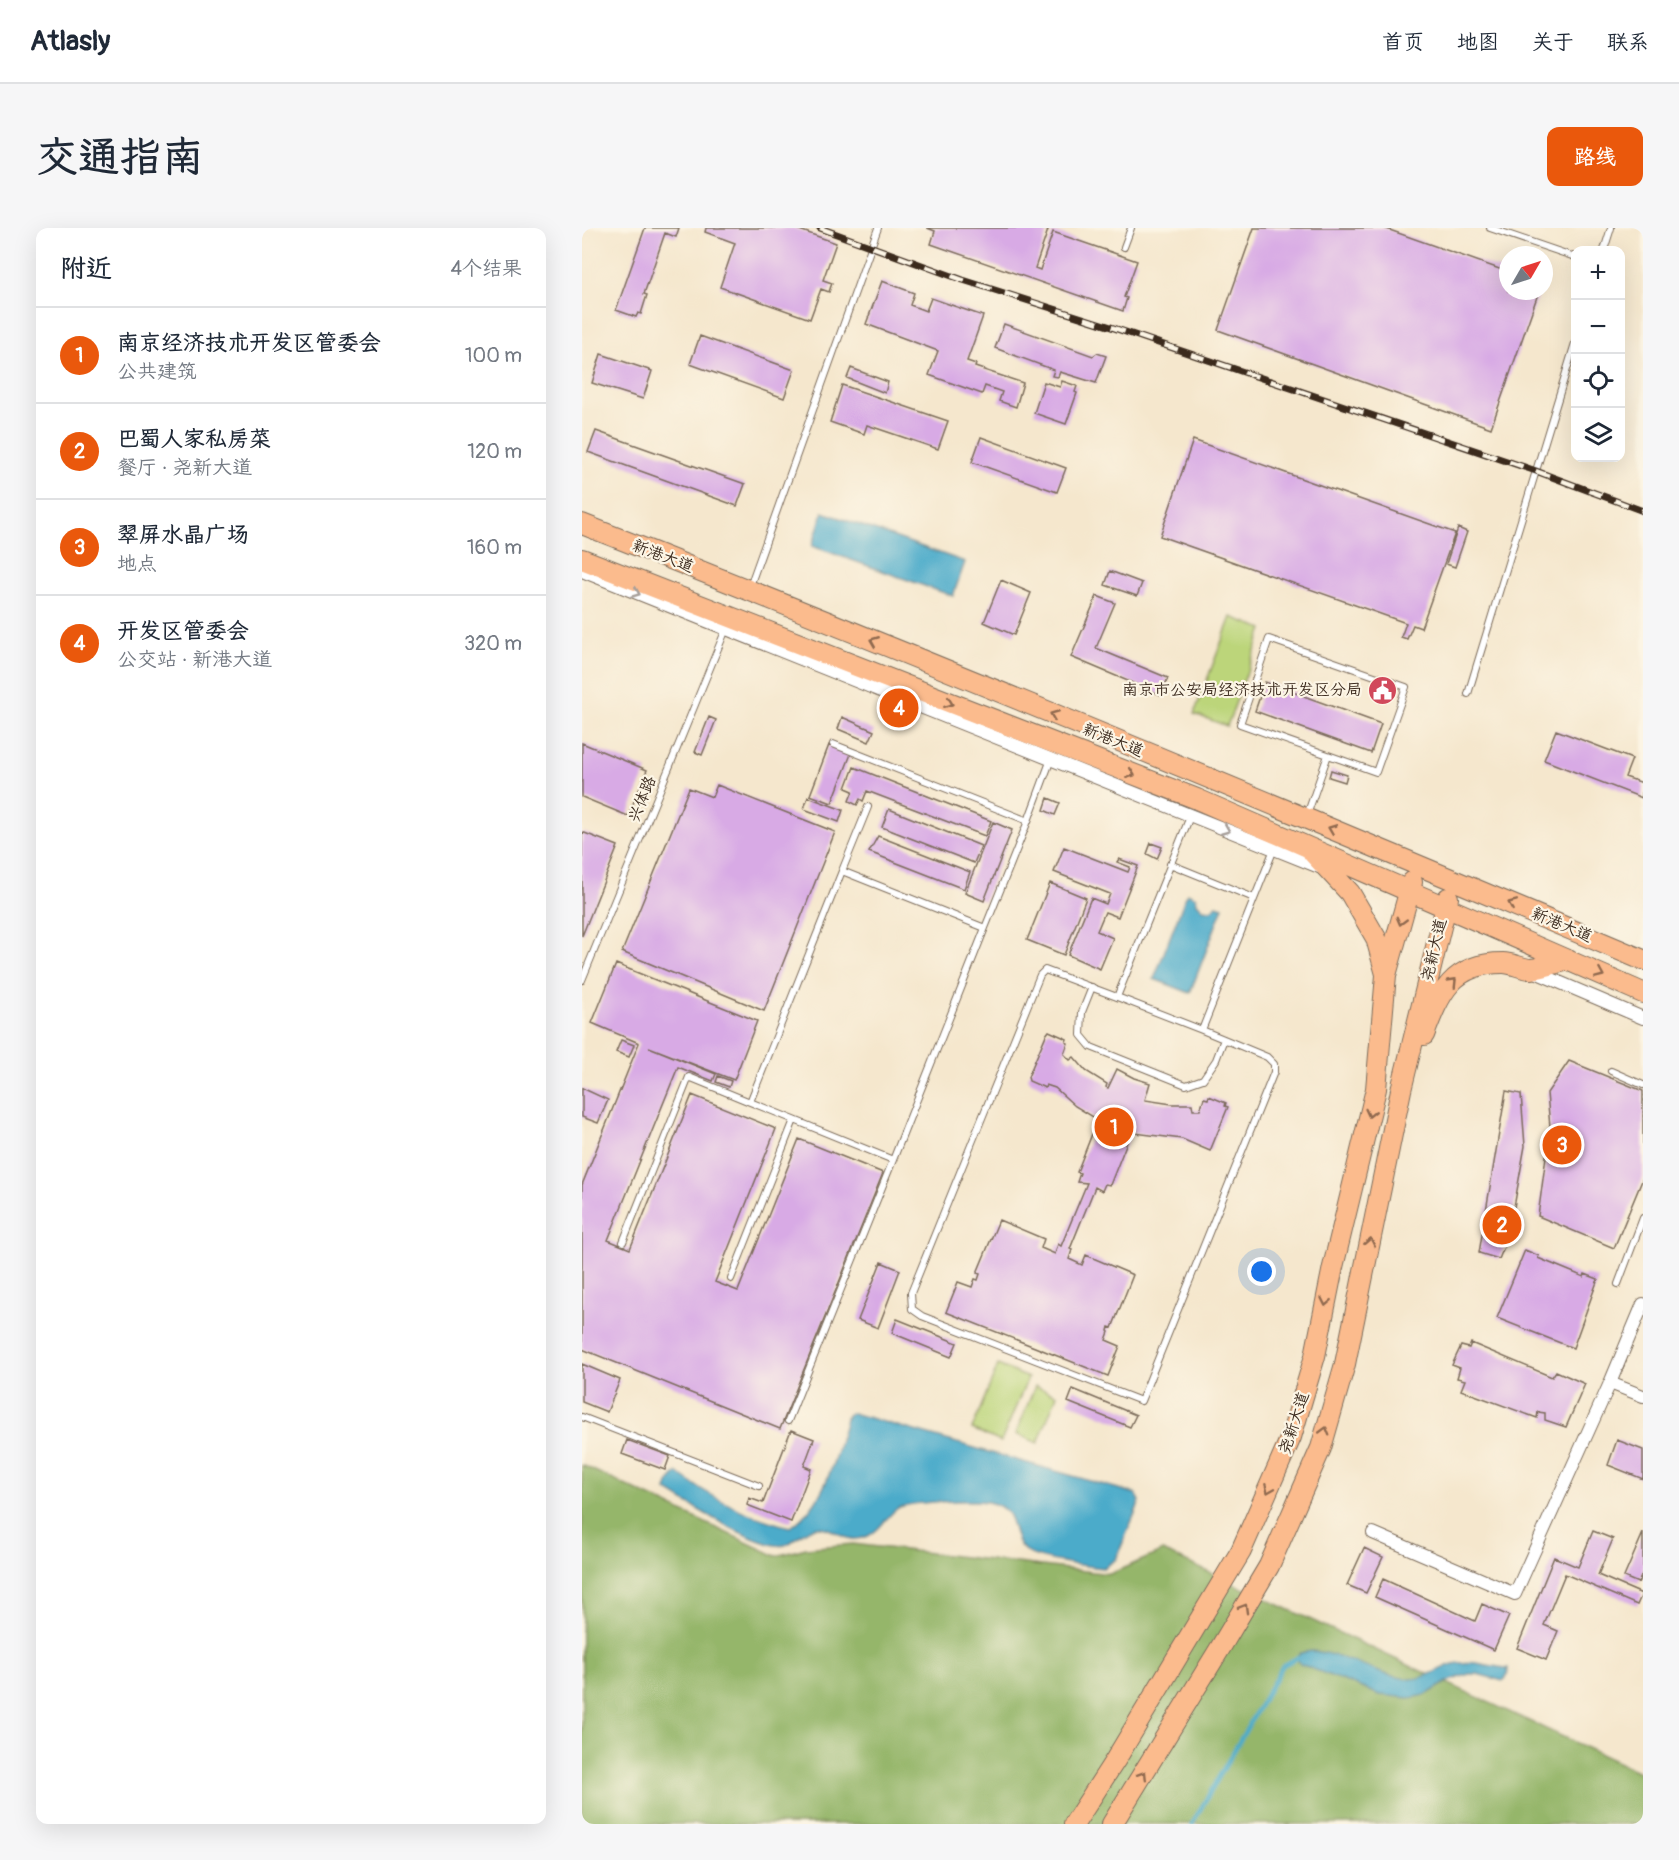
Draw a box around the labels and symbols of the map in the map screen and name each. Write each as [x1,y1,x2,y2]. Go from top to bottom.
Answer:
north arrow [1499,246,1553,300]
street label: 新港大道 [630,535,696,577]
one-way arrow [630,586,641,598]
one-way arrow [869,636,880,648]
public building icon: 南京市公安局经济技术开发区分局 [1367,674,1399,706]
place label: 南京市公安局经济技术开发区分局 [1122,680,1362,700]
pin: 4 [880,686,918,730]
one-way arrow [943,696,954,708]
one-way arrow [1049,710,1060,722]
street label: 新港大道 [1080,719,1146,761]
one-way arrow [1125,766,1136,779]
street label: 兴体路 [624,773,660,825]
one-way arrow [1220,823,1231,835]
one-way arrow [1327,824,1338,836]
one-way arrow [1507,899,1518,911]
street label: 新港大道 [1529,903,1595,947]
one-way arrow [1396,915,1408,926]
street label: 尧新大道 [1417,917,1451,983]
one-way arrow [1593,967,1604,979]
one-way arrow [1446,978,1457,989]
pin: 1 [1094,1104,1134,1150]
one-way arrow [1364,1107,1377,1117]
pin: 3 [1542,1122,1582,1168]
pin: 2 [1482,1202,1522,1248]
one-way arrow [1363,1237,1376,1247]
your location [1247,1257,1276,1286]
one-way arrow [1320,1297,1333,1307]
street label: 尧新大道 [1275,1389,1313,1457]
one-way arrow [1318,1426,1330,1437]
one-way arrow [1264,1482,1276,1493]
one-way arrow [1237,1604,1249,1614]
one-way arrow [1136,1771,1148,1781]

